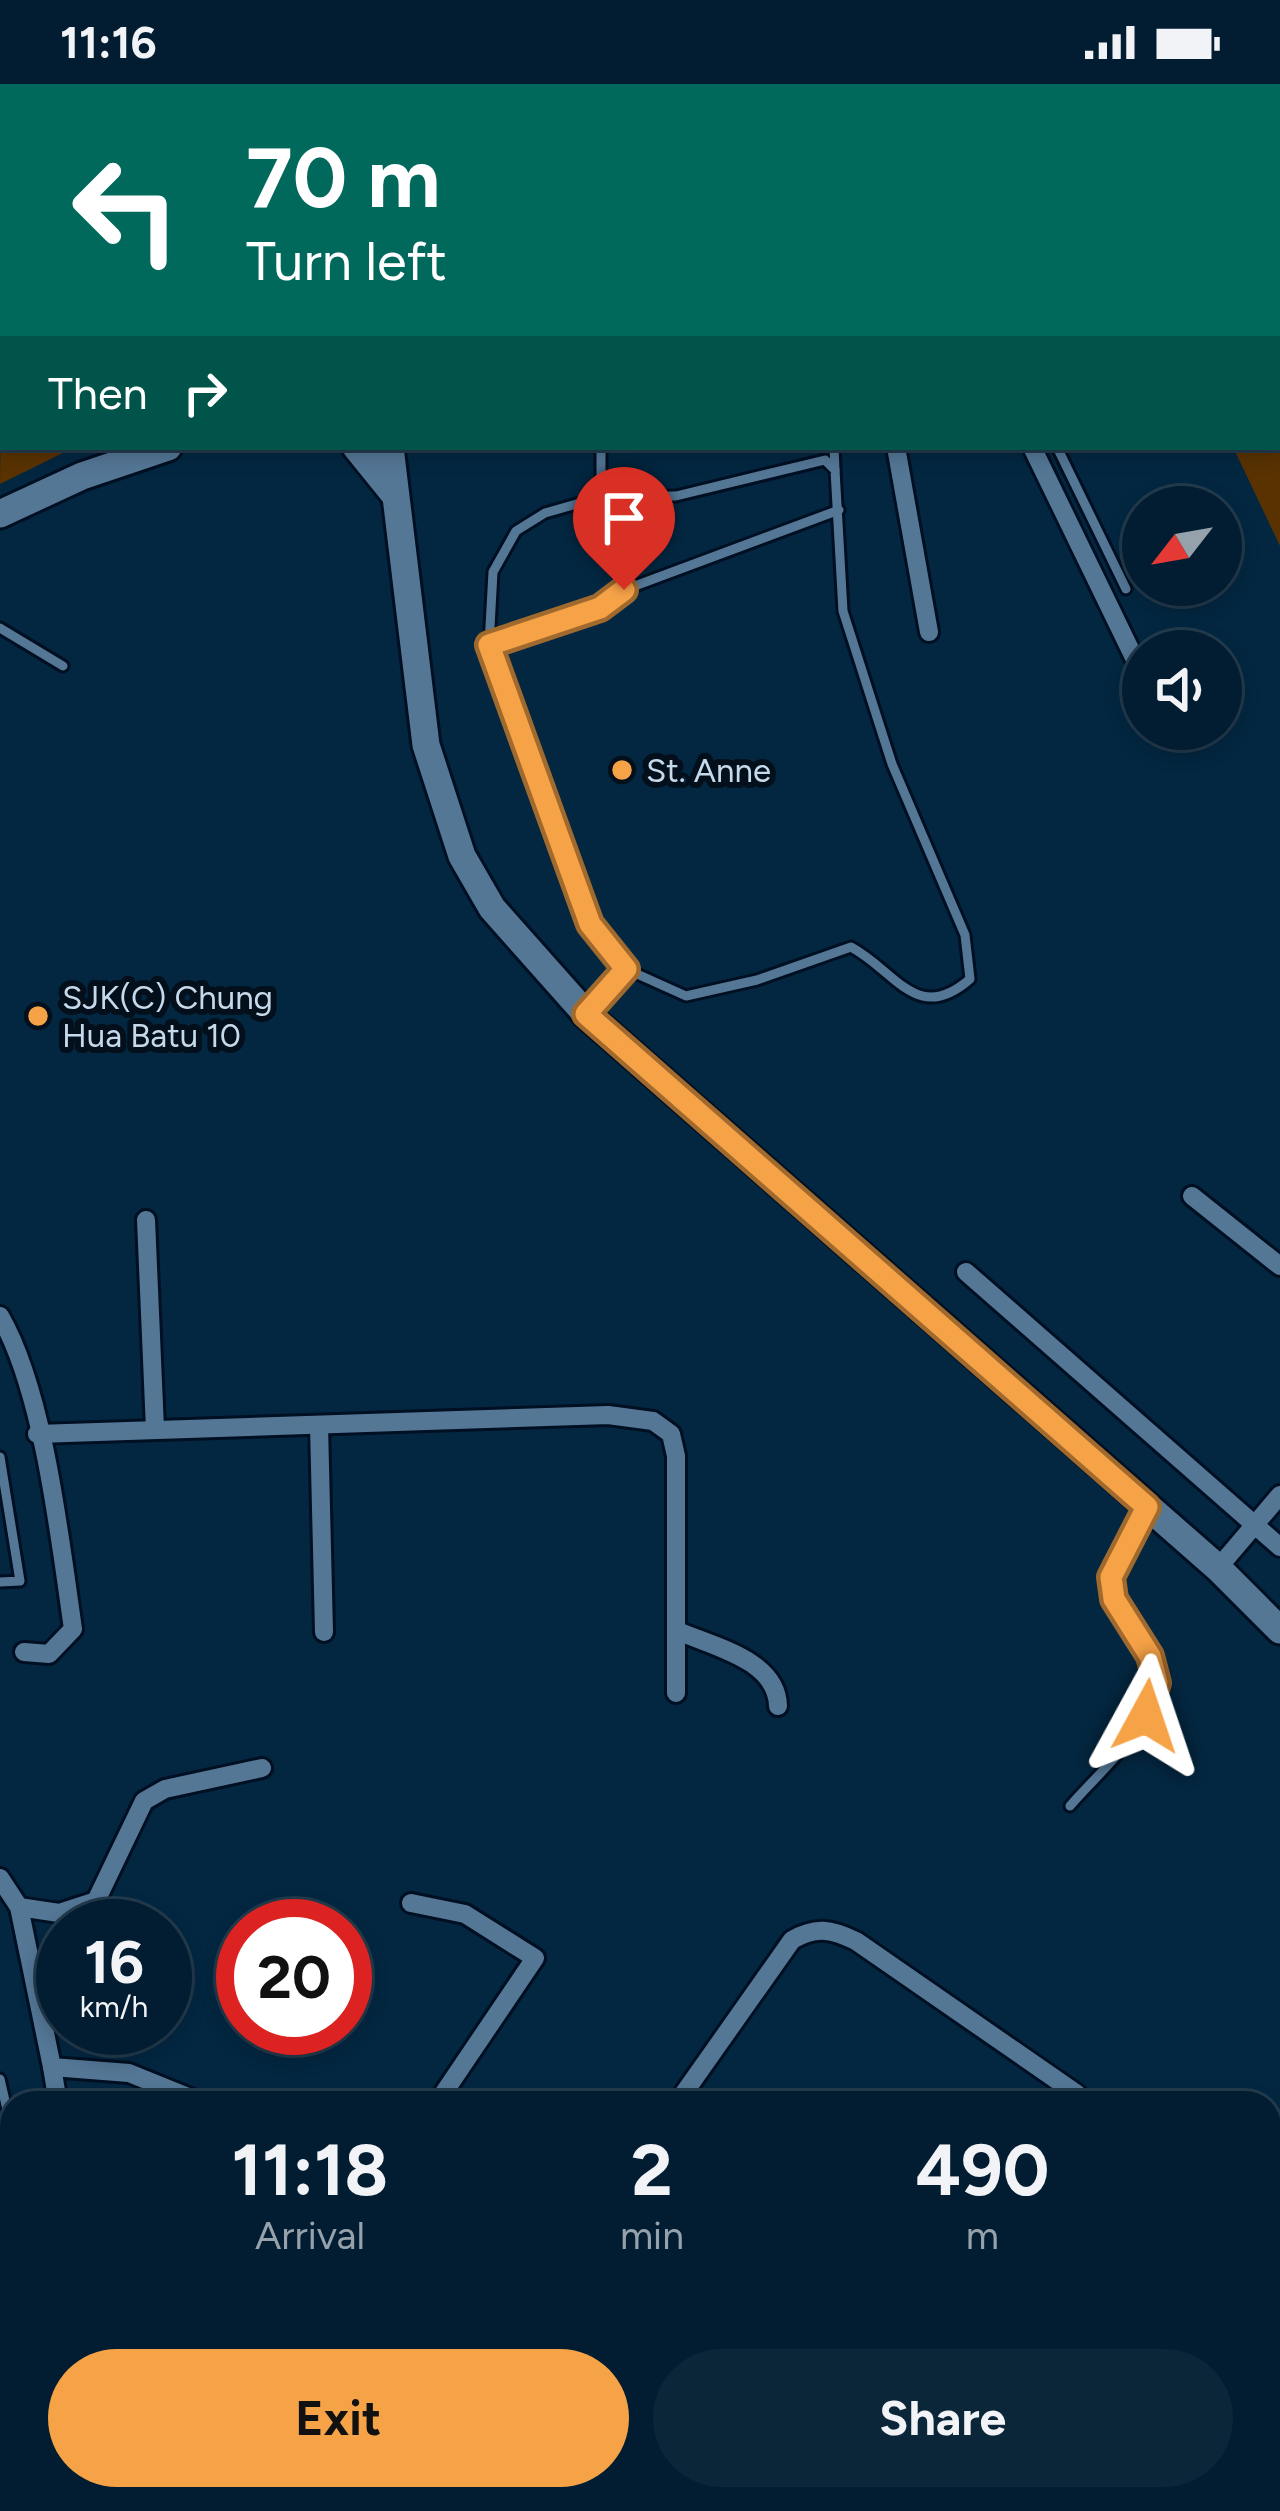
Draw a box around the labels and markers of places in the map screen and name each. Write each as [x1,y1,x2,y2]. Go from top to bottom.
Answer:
pin [573,467,675,590]
place label: St. Anne [646,751,771,790]
marker: St. Anne [609,757,635,783]
place label: SJK(C) Chung Hua Batu 10 [62,978,273,1055]
marker: SJK(C) Chung Hua Batu 10 [25,1003,51,1029]

